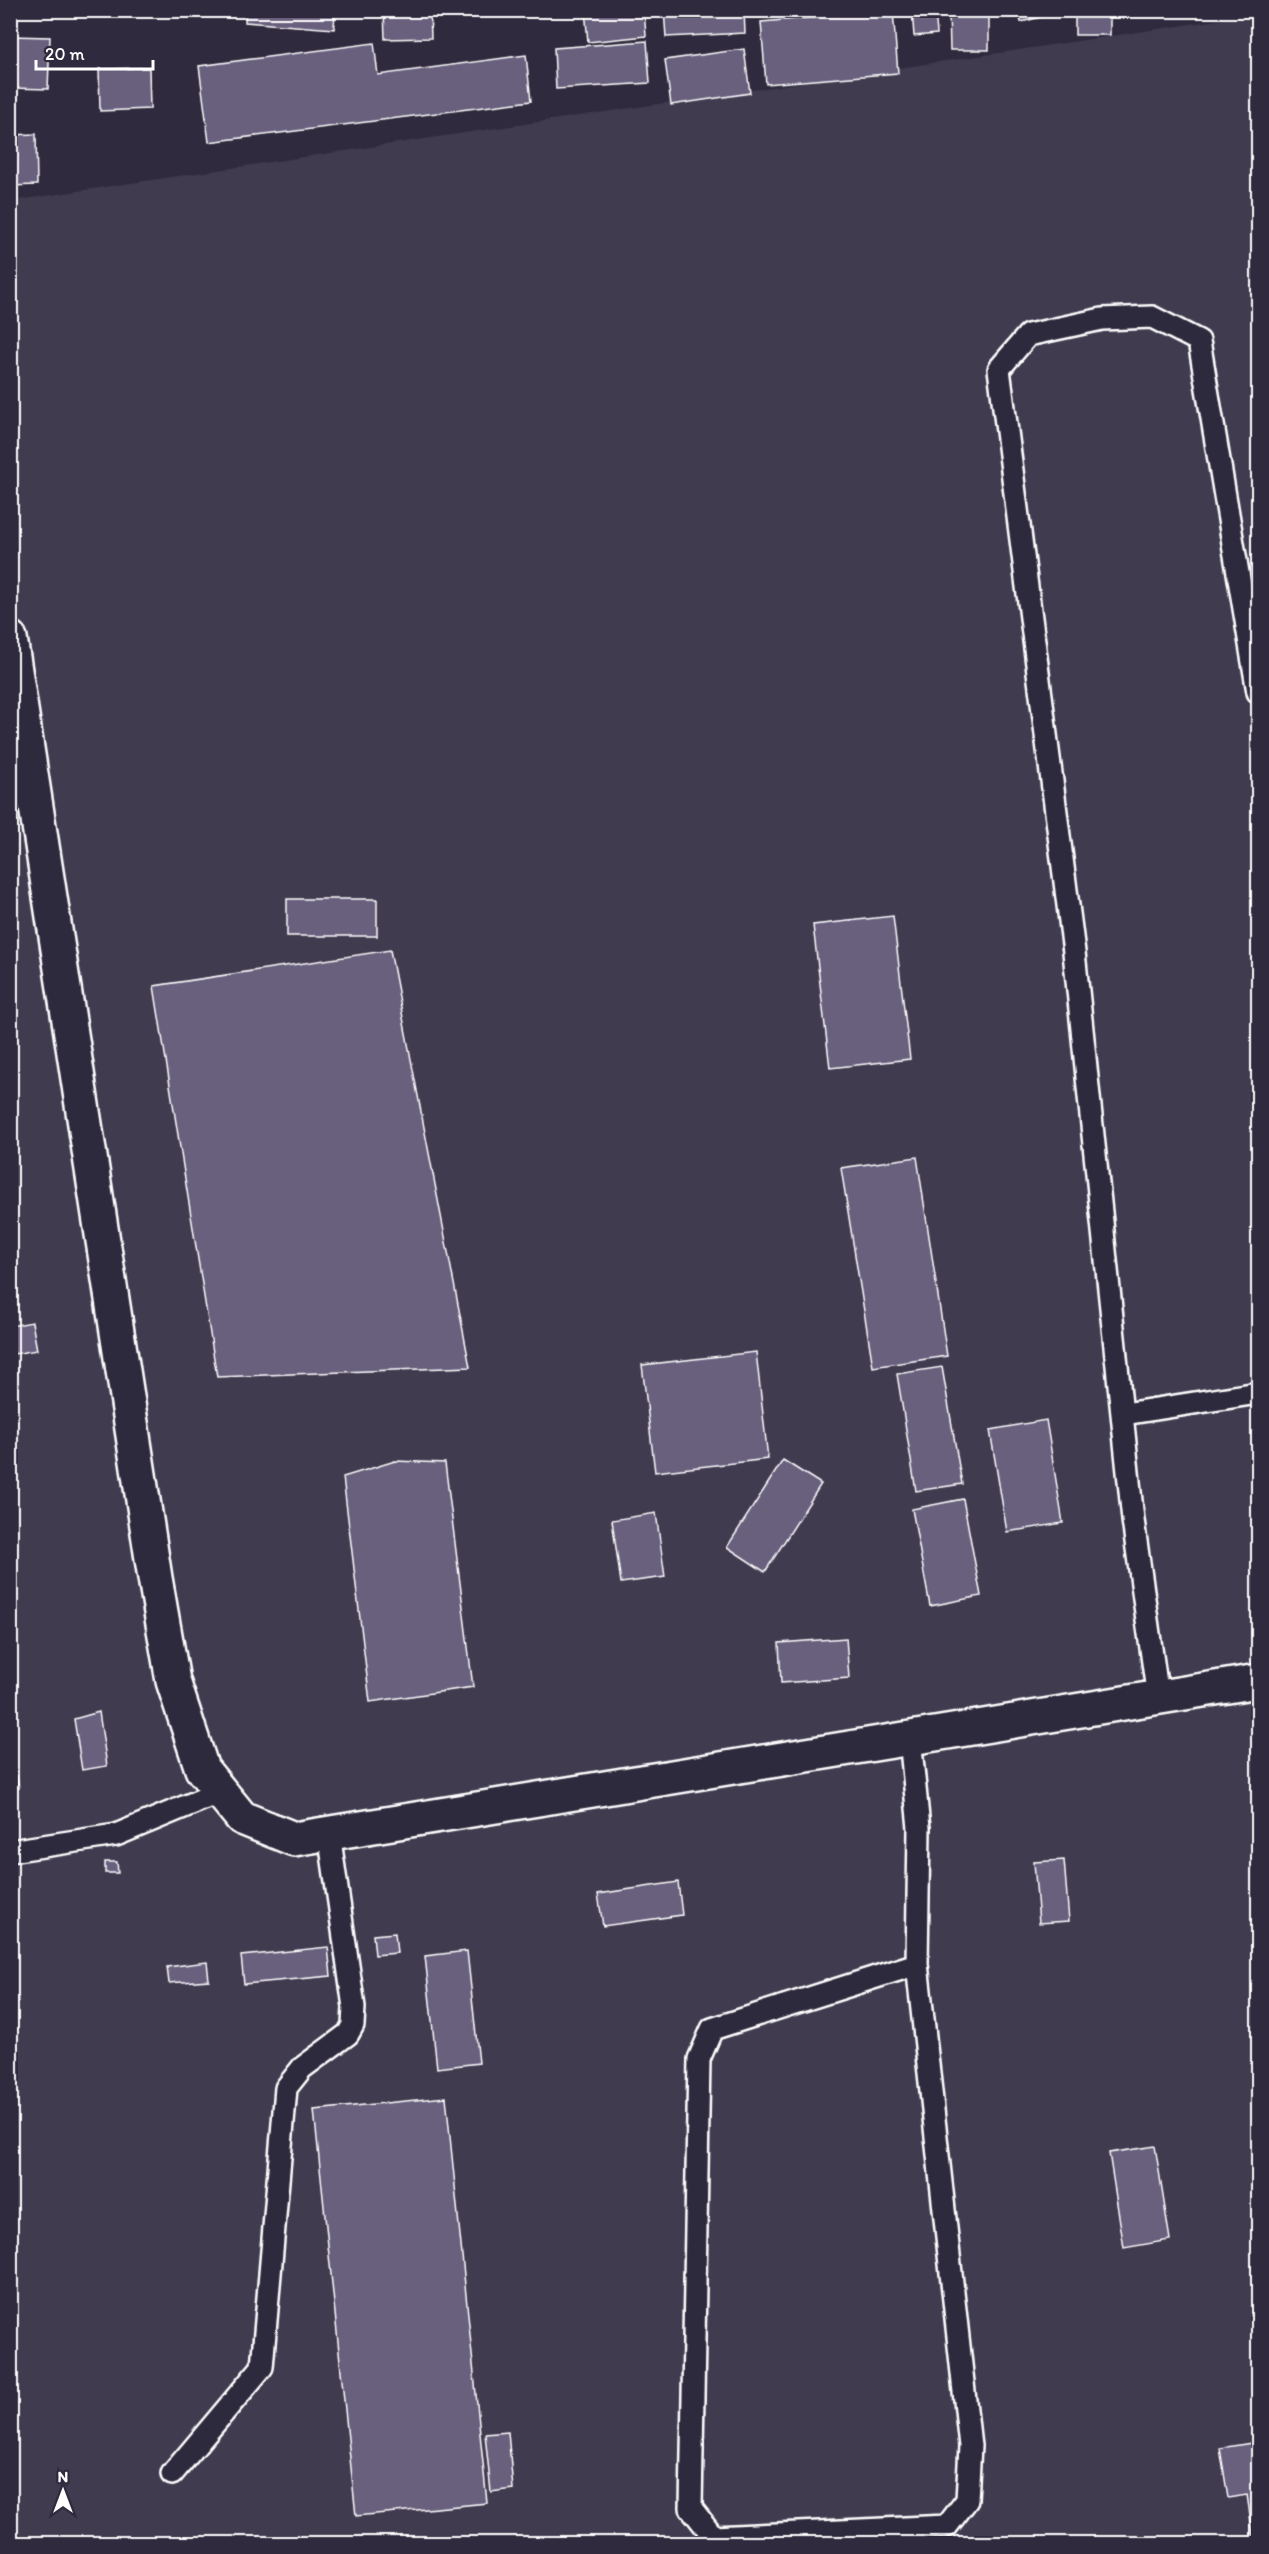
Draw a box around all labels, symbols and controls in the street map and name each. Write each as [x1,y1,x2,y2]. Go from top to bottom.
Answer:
scale bar [36,33,153,71]
text: 20 m [45,43,85,65]
north arrow [33,2461,93,2521]
text: N [58,2467,68,2486]

